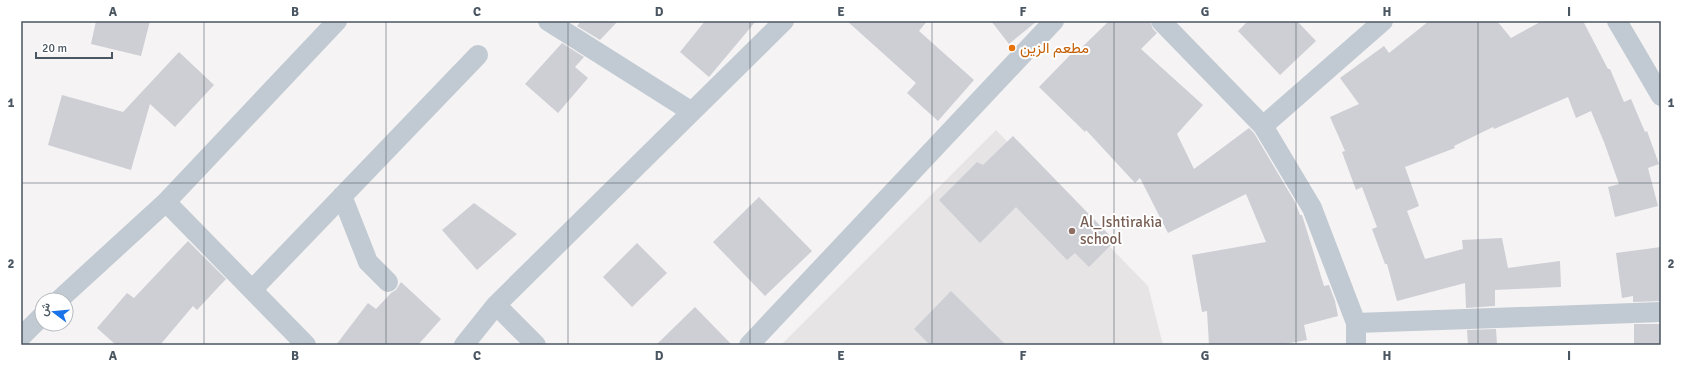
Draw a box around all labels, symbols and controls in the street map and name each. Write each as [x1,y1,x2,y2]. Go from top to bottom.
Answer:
text: A [109,4,118,20]
text: B [291,4,299,20]
text: C [473,4,481,20]
text: D [655,4,664,20]
text: E [837,4,845,20]
text: F [1020,4,1027,20]
text: G [1201,4,1209,20]
text: H [1383,4,1391,20]
text: I [1567,4,1571,20]
scale bar [36,34,112,60]
place label: مطعم الزين [1020,39,1089,58]
text: 20 m [42,41,67,56]
marker: مطعم الزين [1007,43,1017,53]
text: 1 [7,95,15,111]
text: 1 [1667,95,1675,111]
place label: Al_Ishtirakia school [1080,213,1162,248]
marker: Al_Ishtirakia school [1067,226,1077,236]
text: 2 [7,256,15,272]
text: 2 [1667,256,1675,272]
north arrow [34,292,74,332]
text: ش [37,301,53,318]
text: A [109,348,118,364]
text: B [291,348,299,364]
text: C [473,348,481,364]
text: D [655,348,664,364]
text: E [837,348,845,364]
text: F [1020,348,1027,364]
text: G [1201,348,1209,364]
text: H [1383,348,1391,364]
text: I [1567,348,1571,364]

